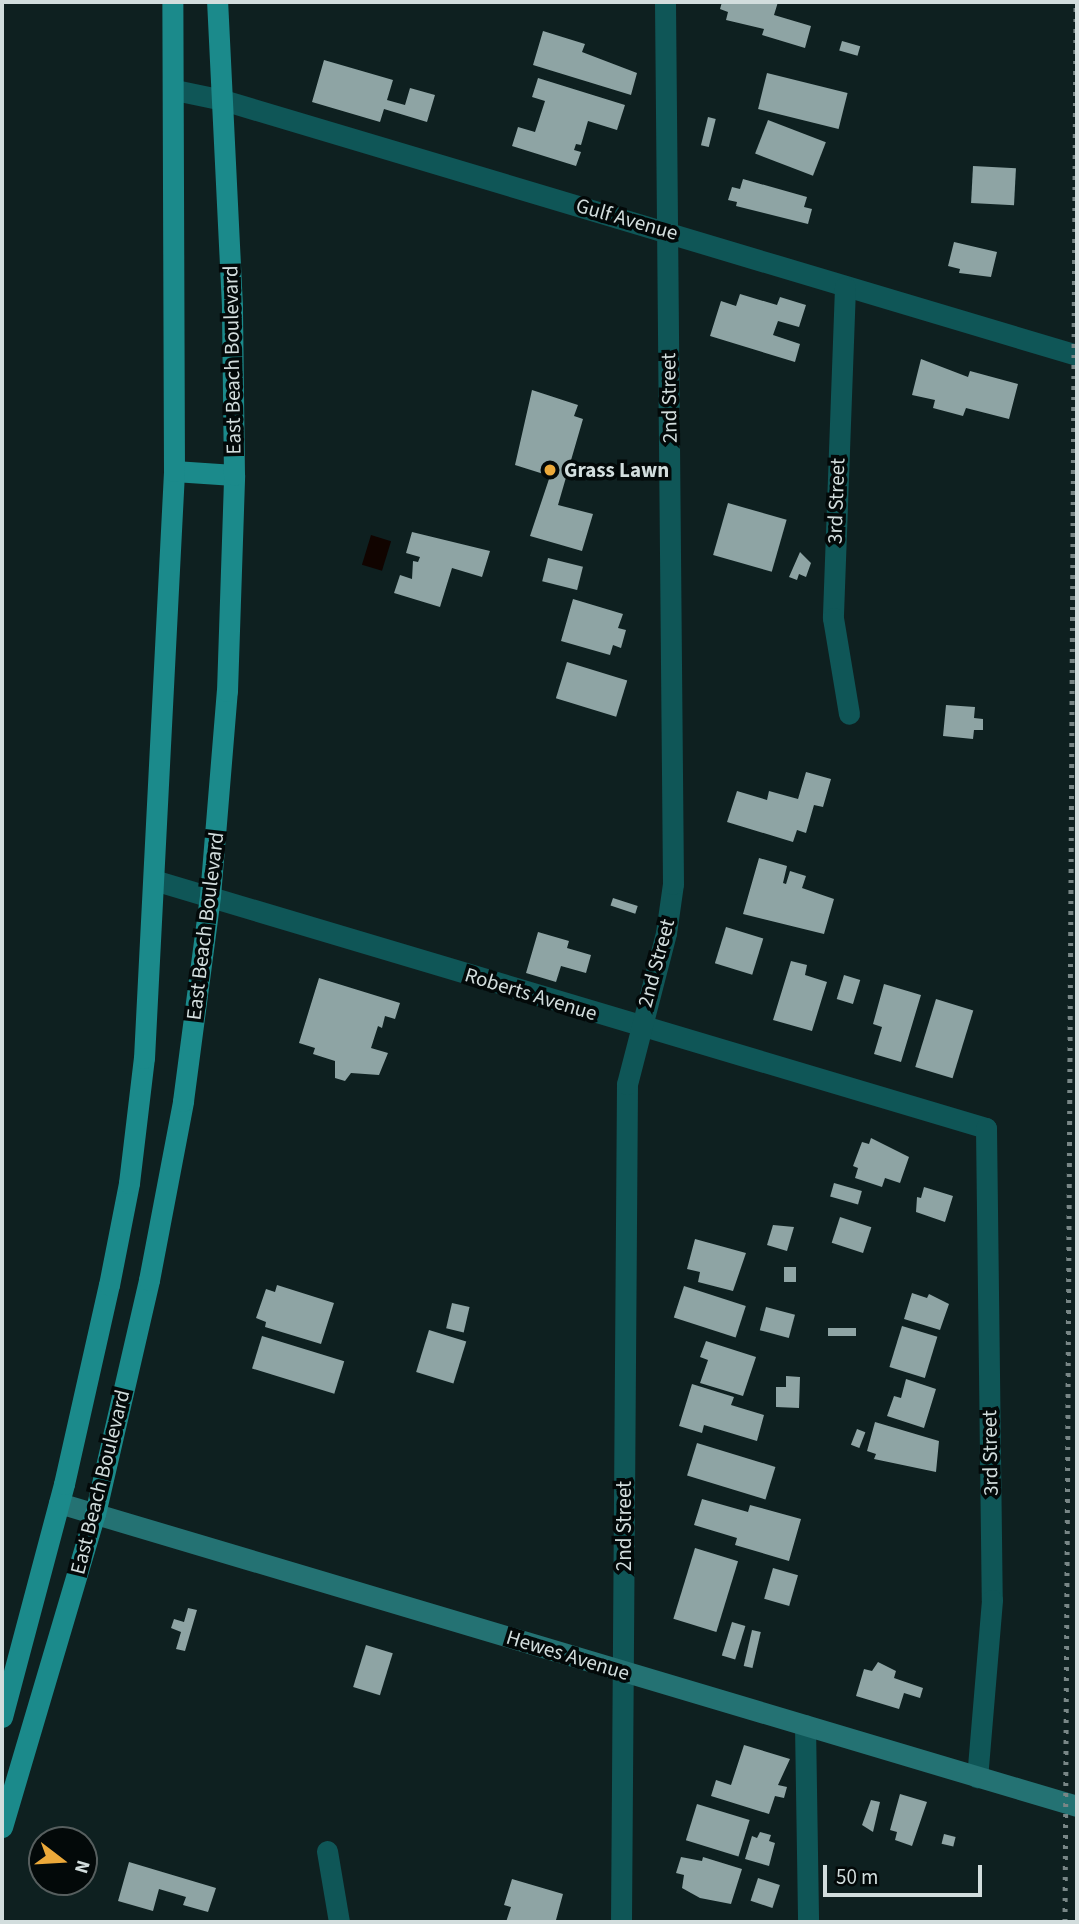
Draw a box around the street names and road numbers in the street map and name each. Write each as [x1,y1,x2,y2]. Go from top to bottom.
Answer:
street label: Gulf Avenue [573,192,681,246]
street label: East Beach Boulevard [218,265,246,455]
street label: 2nd Street [656,353,682,443]
street label: 3rd Street [822,458,850,544]
street label: East Beach Boulevard [181,831,229,1021]
street label: 2nd Street [632,916,680,1010]
street label: Roberts Avenue [462,962,600,1026]
street label: East Beach Boulevard [65,1387,135,1577]
street label: 3rd Street [977,1410,1003,1496]
street label: 2nd Street [611,1481,637,1571]
street label: Hewes Avenue [503,1624,633,1686]

